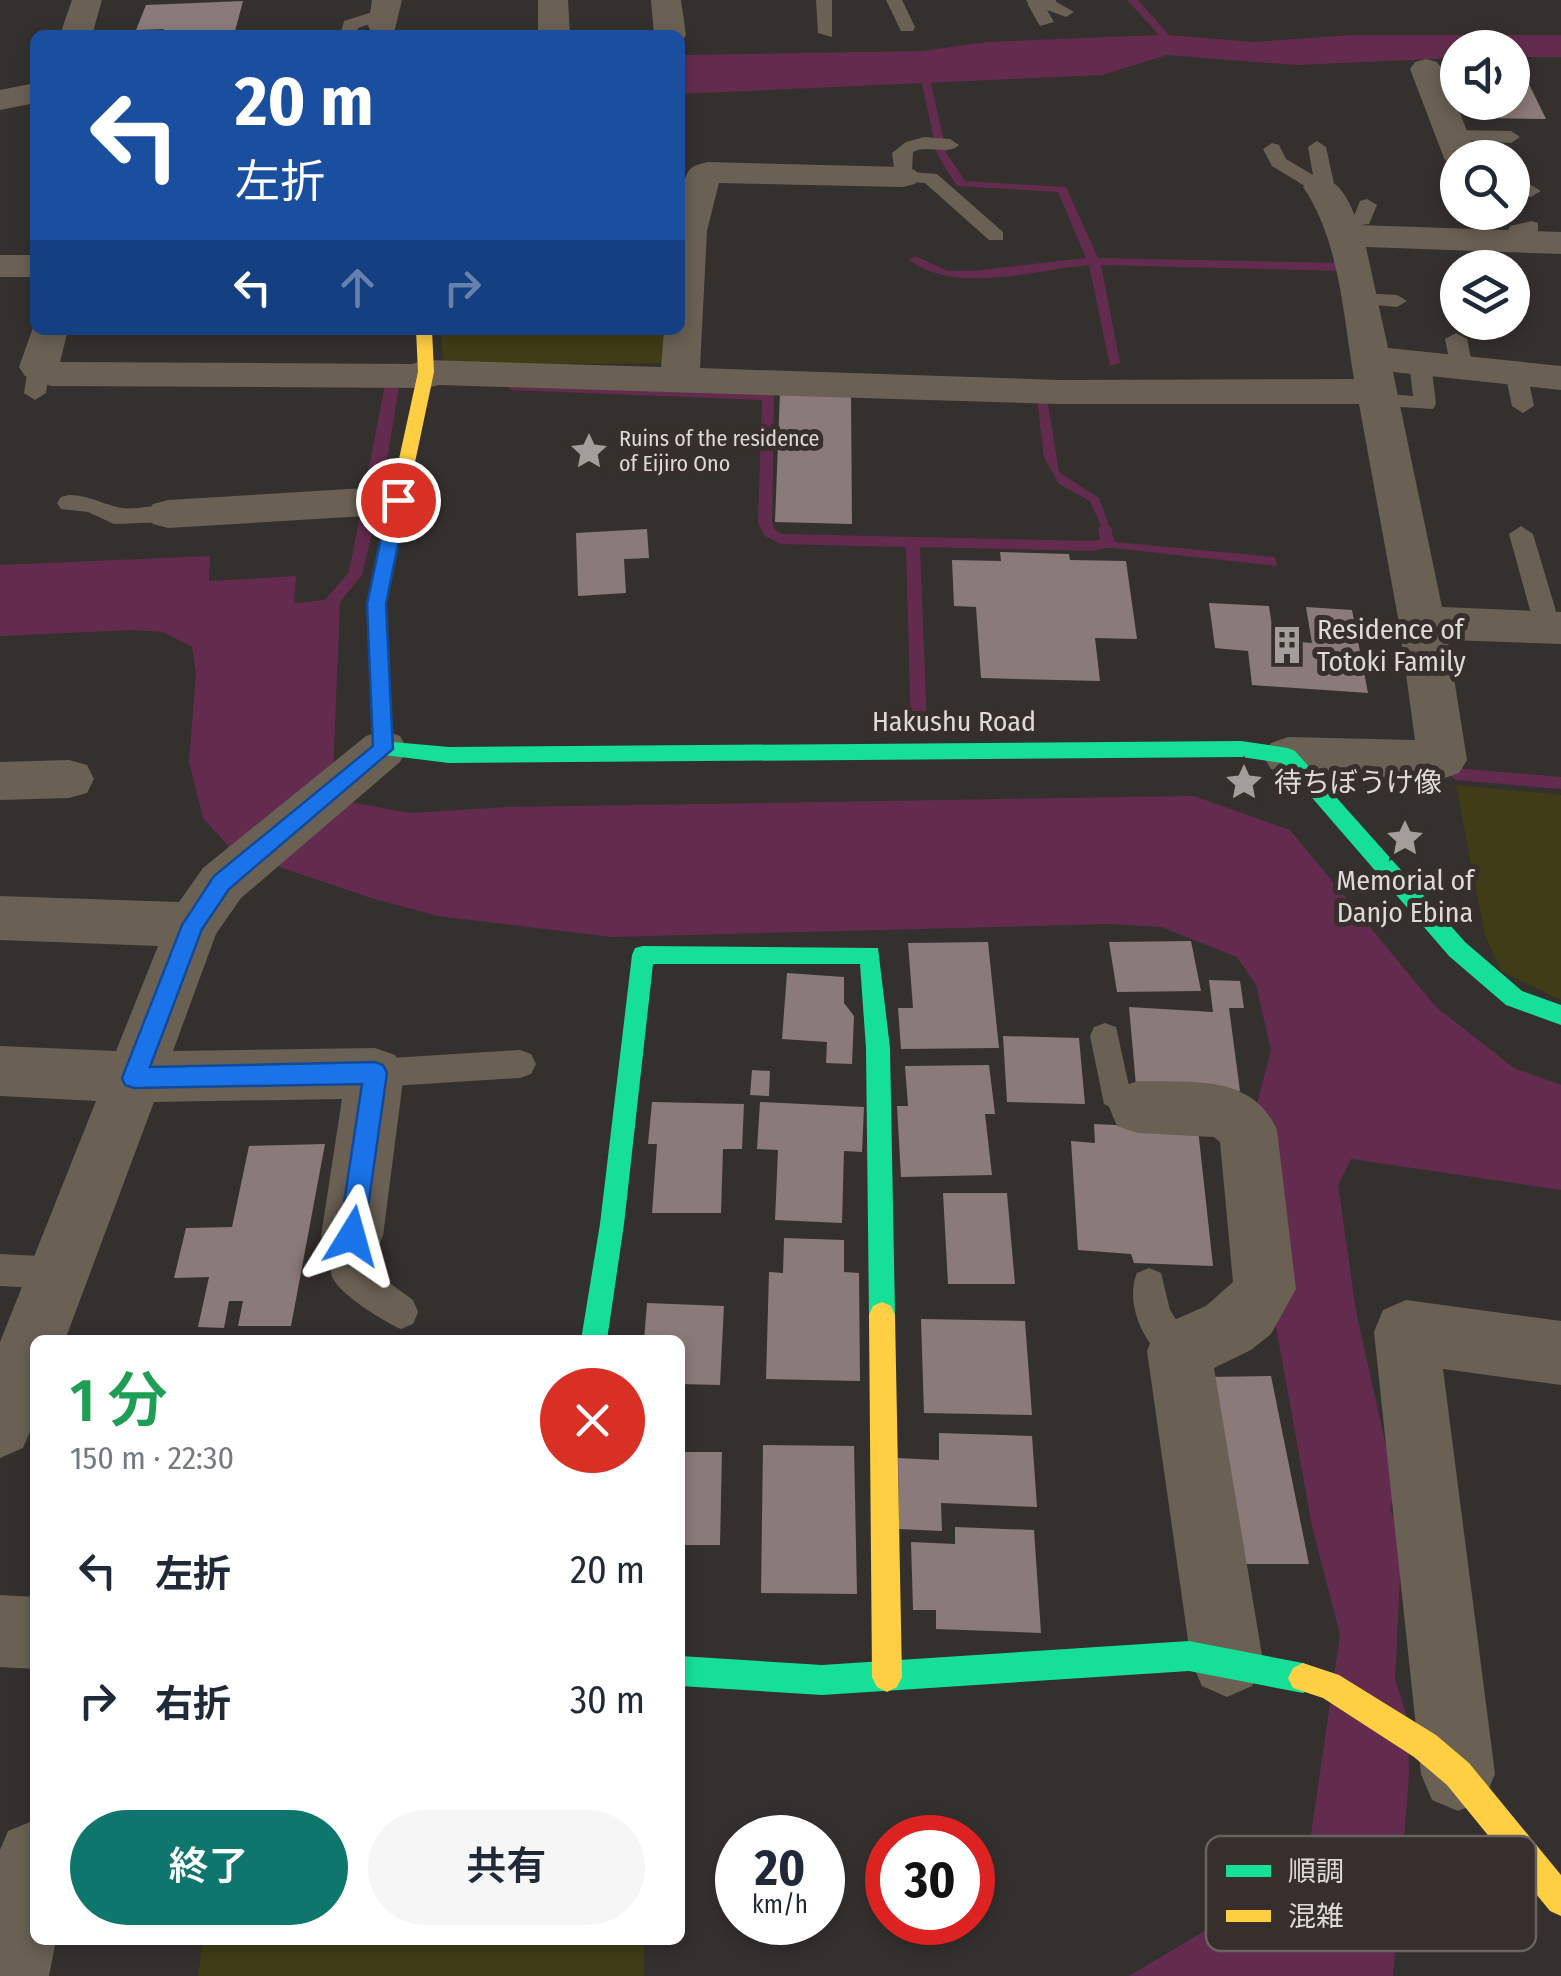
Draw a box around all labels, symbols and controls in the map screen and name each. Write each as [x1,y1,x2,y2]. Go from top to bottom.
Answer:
map controls [1440,30,1530,340]
button: sound [1440,30,1530,120]
text: 20 m [235,60,374,144]
icon: left [70,70,200,200]
button: search [1440,140,1530,230]
text: 左折 [235,155,325,209]
button: layers [1440,250,1530,340]
icon: left [225,260,280,315]
icon: ahead [330,260,385,315]
icon: right [435,260,490,315]
place label: Ruins of the residence of Eijiro Ono [619,425,820,477]
place icon: Ruins of the residence of Eijiro Ono [568,430,610,472]
pin [356,458,441,543]
icon: arrive [371,473,426,528]
place label: Residence of Totoki Family [1317,613,1466,678]
building icon: Residence of Totoki Family [1266,624,1308,666]
street label: Hakushu Road [872,705,1036,738]
place icon: 待ちぼうけ像 [1223,761,1265,803]
place label: 待ちぼうけ像 [1274,766,1442,799]
place icon: Memorial of Danjo Ebina [1384,817,1426,859]
place label: Memorial of Danjo Ebina [1336,864,1476,929]
position arrow [300,1184,404,1288]
text: 1 分 [70,1365,168,1437]
button: close [540,1368,645,1473]
text: 150 m · 22:30 [70,1439,234,1477]
icon: left [70,1543,125,1598]
text: 20 m [570,1547,645,1593]
text: 左折 [155,1551,231,1597]
icon: right [70,1673,125,1728]
text: 30 m [570,1677,645,1723]
text: 右折 [155,1681,231,1727]
button: 終了 [70,1810,348,1925]
button: 共有 [368,1810,645,1925]
speed limit sign: 30 [865,1815,995,1945]
legend [1206,1836,1536,1951]
text: 20 [755,1838,805,1898]
text: 順調 [1288,1855,1344,1888]
text: km/h [752,1890,808,1920]
text: 混雑 [1288,1900,1344,1933]

